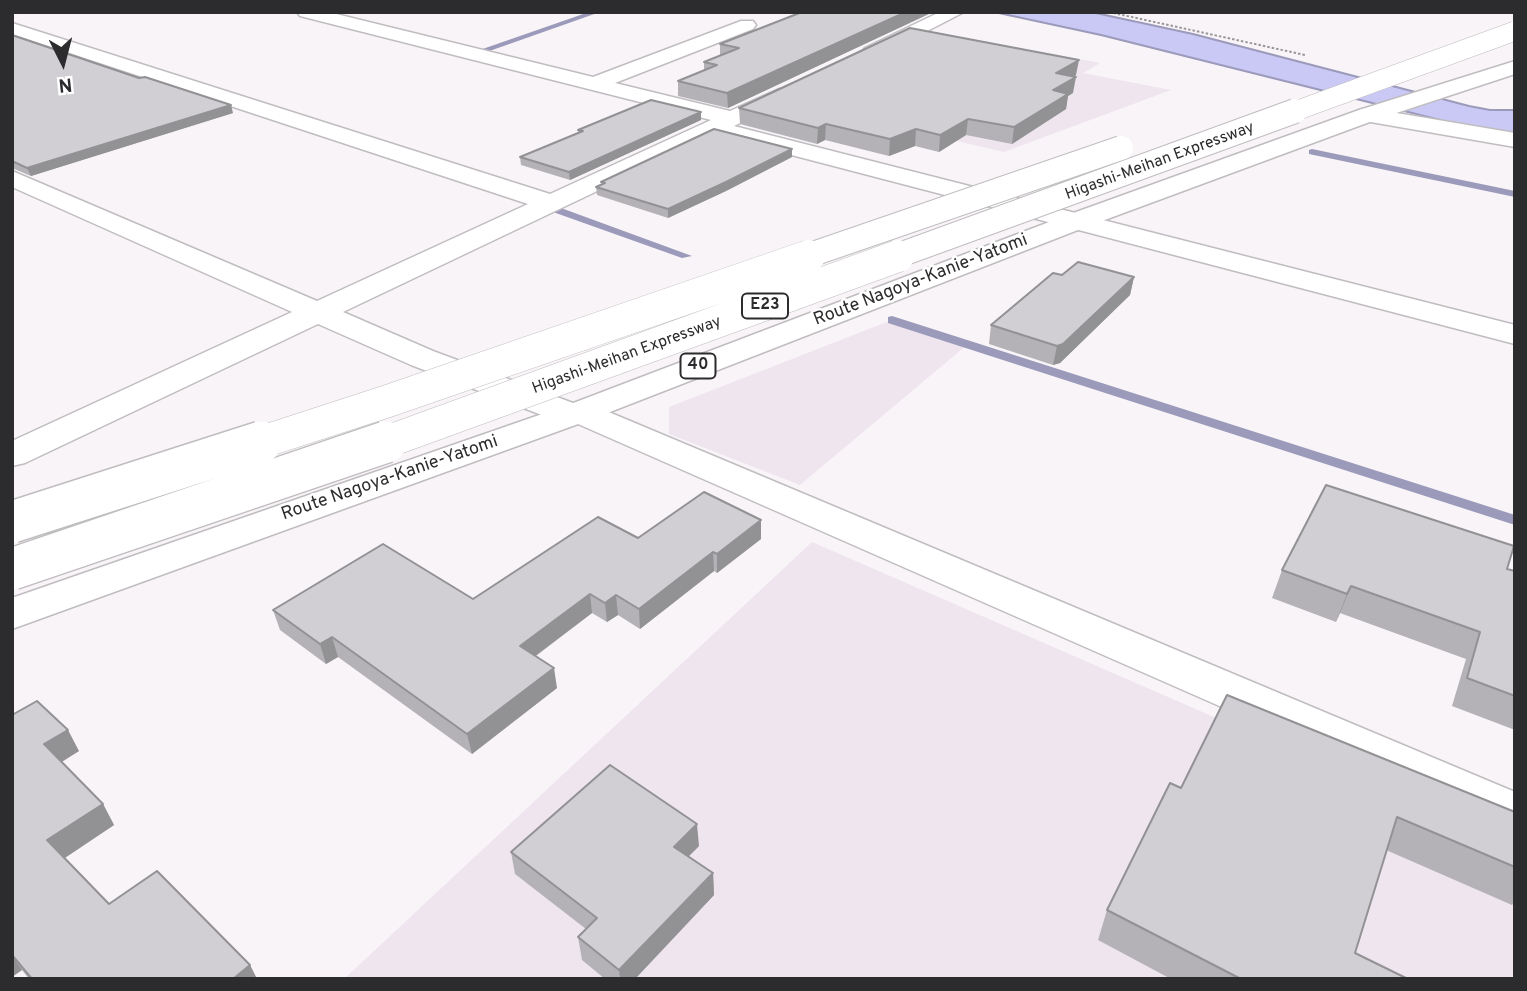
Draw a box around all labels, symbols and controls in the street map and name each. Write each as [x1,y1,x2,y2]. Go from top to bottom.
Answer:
north arrow [28,28,98,98]
text: N [57,71,73,97]
street label: Higashi-Meihan Expressway [1063,119,1257,205]
street label: Route Nagoya-Kanie-Yatomi [811,230,1031,332]
road number: E23 [742,294,788,318]
street label: Higashi-Meihan Expressway [530,313,724,399]
road number: 40 [680,354,716,378]
street label: Route Nagoya-Kanie-Yatomi [279,432,501,526]

